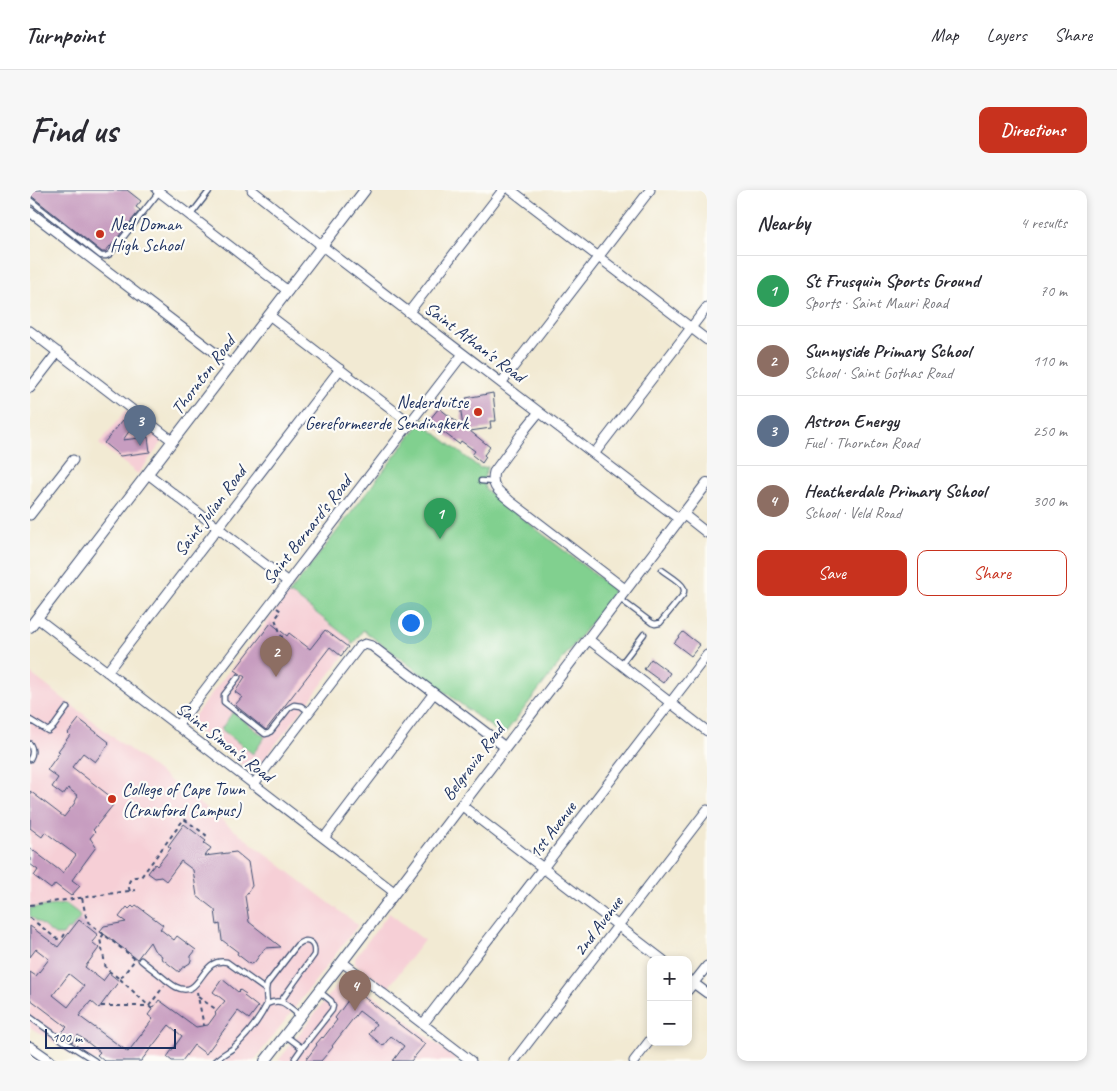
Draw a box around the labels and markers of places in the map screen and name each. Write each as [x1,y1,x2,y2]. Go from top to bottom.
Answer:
place label: Ned Doman High School [110,213,185,256]
marker: Ned Doman High School [94,228,106,240]
place label: Nederduitse Gereformeerde Sendingkerk [305,391,469,434]
pin: 3 [124,405,156,446]
marker: Nederduitse Gereformeerde Sendingkerk [472,406,484,418]
pin: 1 [424,498,456,539]
pin: 2 [260,636,292,677]
place label: College of Cape Town (Crawford Campus) [122,778,246,821]
marker: College of Cape Town (Crawford Campus) [106,793,118,805]
pin: 4 [339,970,371,1011]

